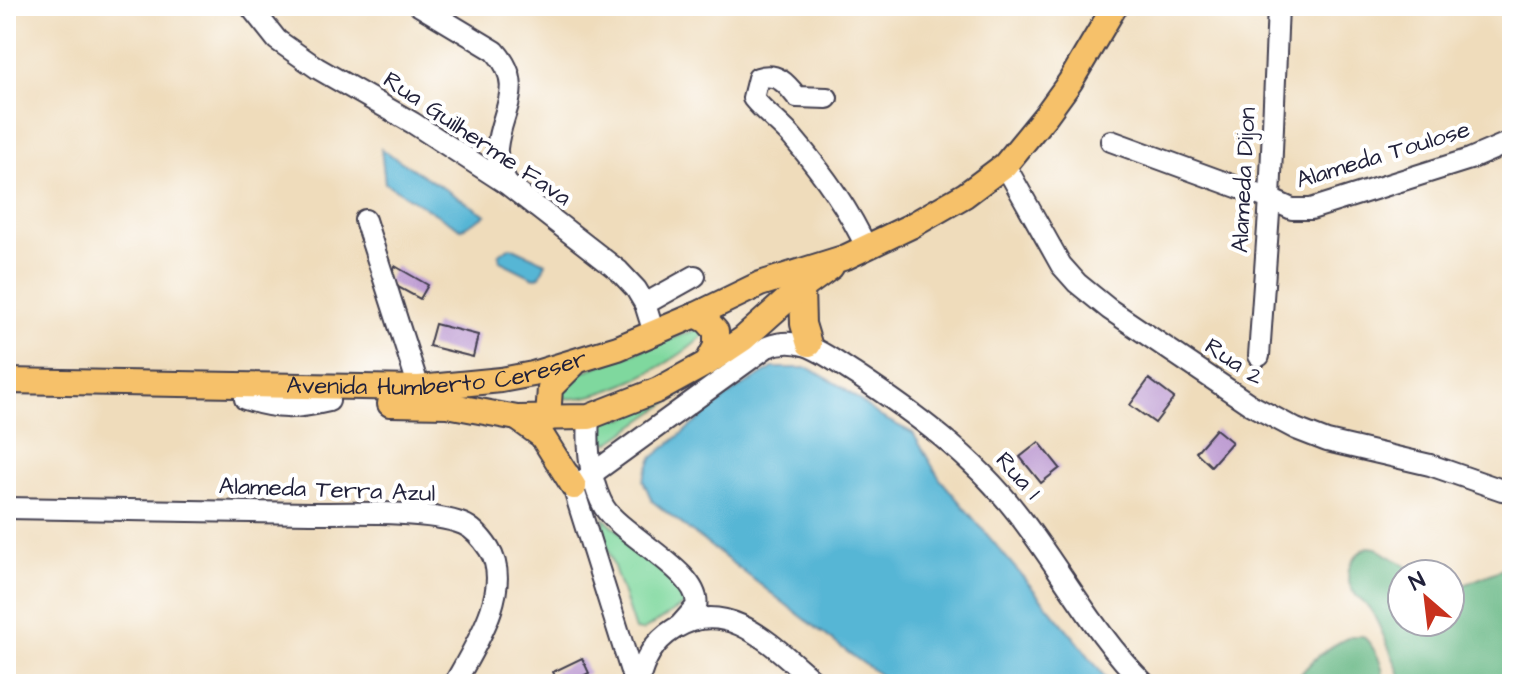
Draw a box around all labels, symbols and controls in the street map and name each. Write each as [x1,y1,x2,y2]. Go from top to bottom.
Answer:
street label: Rua Guilherme Fava [376,63,578,215]
street label: Alameda Dijon [1223,106,1265,254]
street label: Alameda Toulose [1292,112,1474,198]
street label: Rua 2 [1198,330,1271,394]
street label: Avenida Humberto Cereser [286,342,591,405]
street label: Rua 1 [987,444,1049,508]
street label: Alameda Terra Azul [218,469,436,511]
north arrow [1386,558,1466,638]
text: N [1404,565,1431,599]

